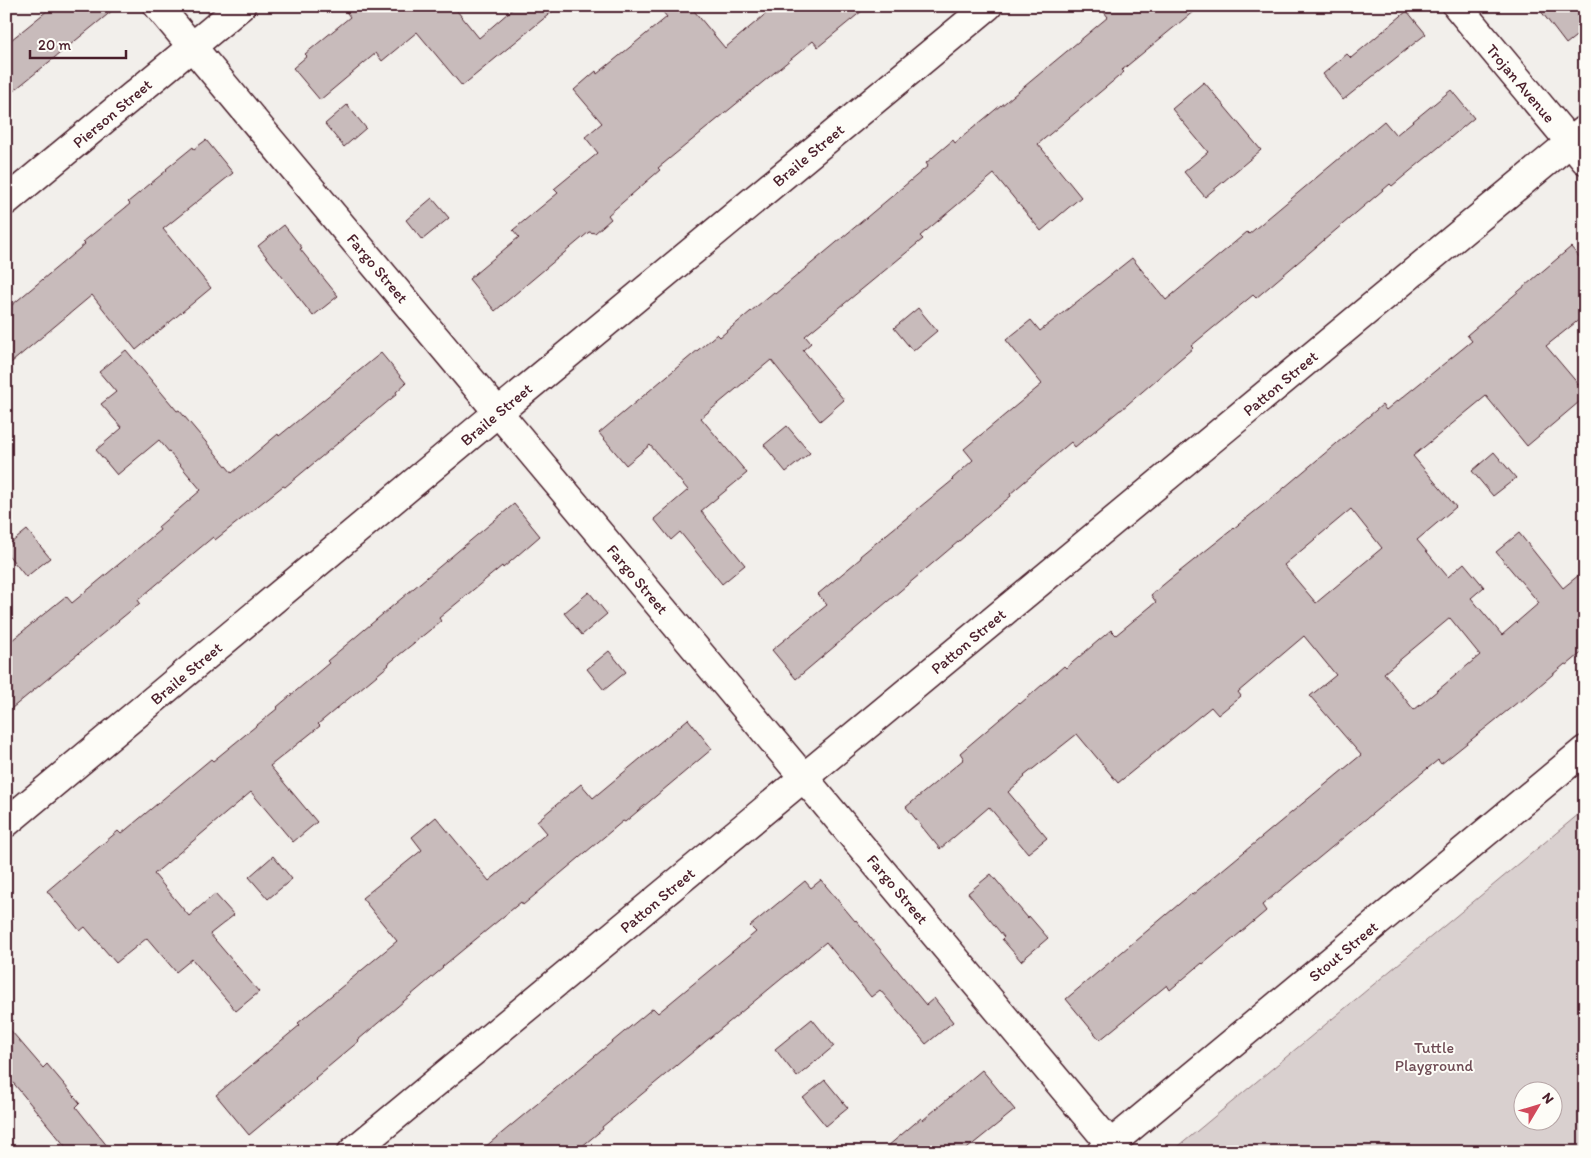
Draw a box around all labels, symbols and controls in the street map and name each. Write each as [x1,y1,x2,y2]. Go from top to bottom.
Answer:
scale bar [30,28,126,60]
text: 20 m [38,36,72,54]
street label: Trojan Avenue [1482,40,1559,127]
street label: Pierson Street [69,75,156,152]
street label: Braile Street [769,120,848,191]
street label: Fargo Street [343,230,412,307]
street label: Patton Street [1239,347,1322,420]
street label: Braile Street [457,379,536,450]
street label: Fargo Street [603,541,672,618]
street label: Patton Street [927,605,1010,678]
street label: Braile Street [147,638,226,709]
street label: Fargo Street [863,851,932,928]
street label: Patton Street [616,864,699,937]
street label: Stout Street [1305,917,1382,986]
park label: Tuttle Playground [1395,1038,1473,1075]
north arrow [1514,1080,1564,1130]
text: N [1538,1089,1557,1107]

